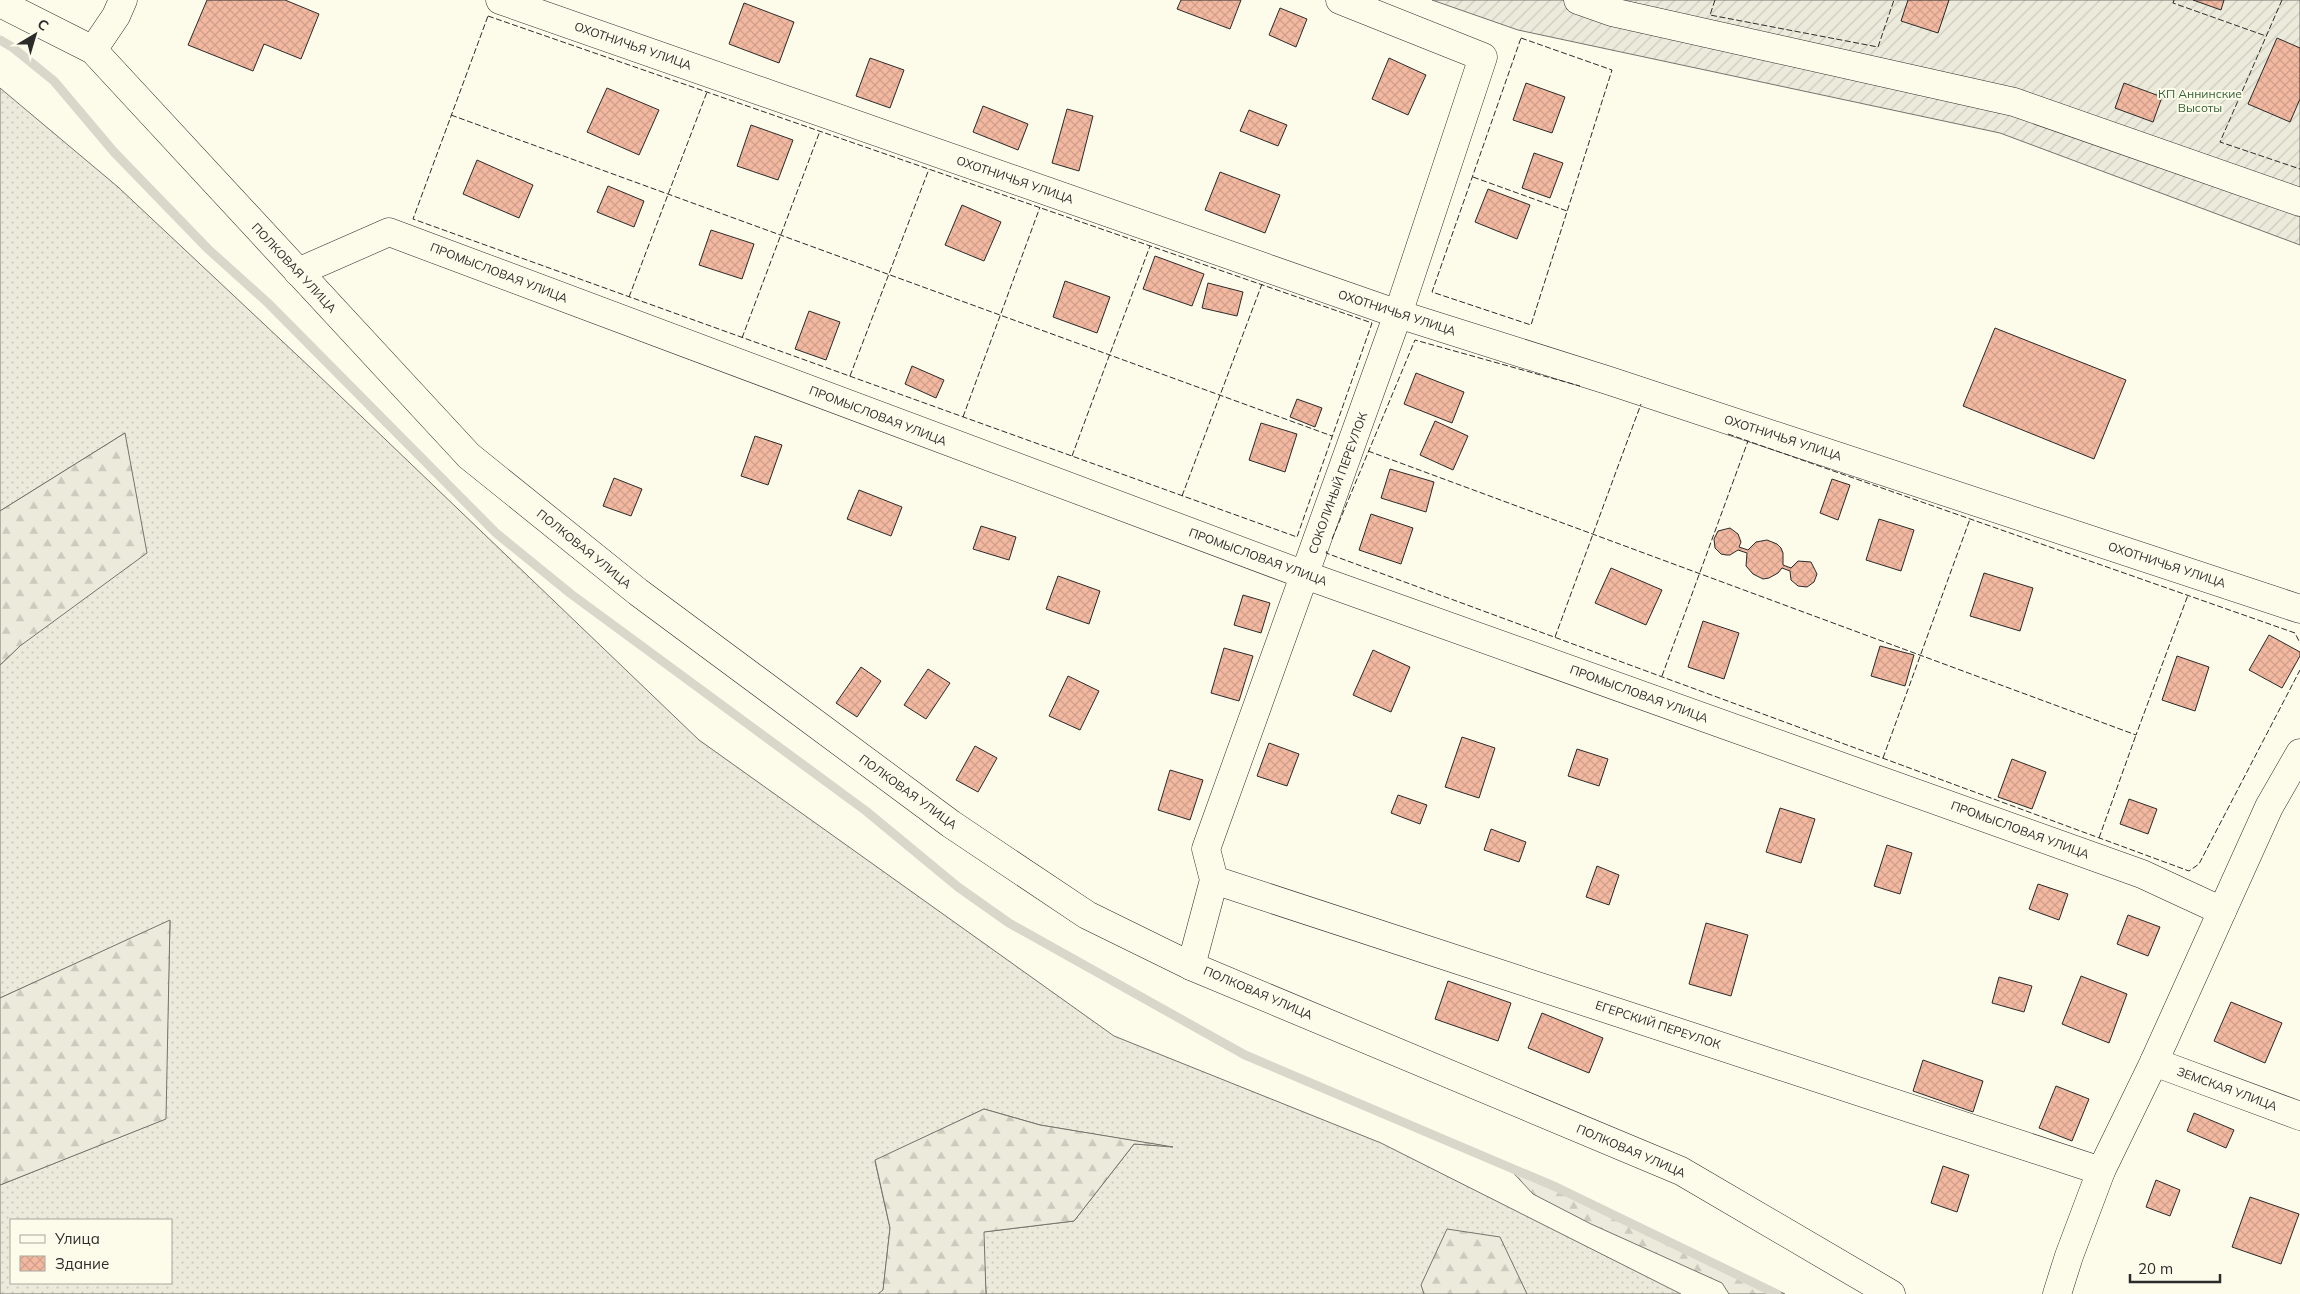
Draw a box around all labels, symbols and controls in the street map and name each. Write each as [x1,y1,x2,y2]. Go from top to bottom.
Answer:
north arrow [10,10,60,60]
text: С [34,15,52,35]
street label: ОХОТНИЧЬЯ УЛИЦА [573,18,694,73]
park label: КП Аннинские Высоты [2158,86,2242,115]
street label: ОХОТНИЧЬЯ УЛИЦА [955,152,1076,207]
street label: ПОЛКОВАЯ УЛИЦА [249,220,340,316]
street label: ПРОМЫСЛОВАЯ УЛИЦА [428,239,570,306]
street label: ОХОТНИЧЬЯ УЛИЦА [1336,286,1458,339]
street label: ПРОМЫСЛОВАЯ УЛИЦА [807,382,949,449]
street label: СОКОЛИНЫЙ ПЕРЕУЛОК [1305,410,1370,556]
street label: ОХОТНИЧЬЯ УЛИЦА [1722,411,1844,464]
street label: ПОЛКОВАЯ УЛИЦА [534,506,635,592]
street label: ПРОМЫСЛОВАЯ УЛИЦА [1187,524,1330,589]
street label: ОХОТНИЧЬЯ УЛИЦА [2106,538,2228,591]
street label: ПРОМЫСЛОВАЯ УЛИЦА [1568,661,1711,726]
street label: ПОЛКОВАЯ УЛИЦА [856,751,960,832]
street label: ПРОМЫСЛОВАЯ УЛИЦА [1949,797,2092,862]
street label: ПОЛКОВАЯ УЛИЦА [1201,963,1315,1022]
street label: ЕГЕРСКИЙ ПЕРЕУЛОК [1594,997,1723,1052]
street label: ЗЕМСКАЯ УЛИЦА [2175,1063,2280,1114]
street label: ПОЛКОВАЯ УЛИЦА [1574,1121,1688,1180]
legend [10,1219,172,1284]
text: Улица [54,1229,100,1248]
scale bar [2130,1252,2220,1284]
text: Здание [55,1254,109,1273]
text: 20 m [2138,1259,2173,1278]

